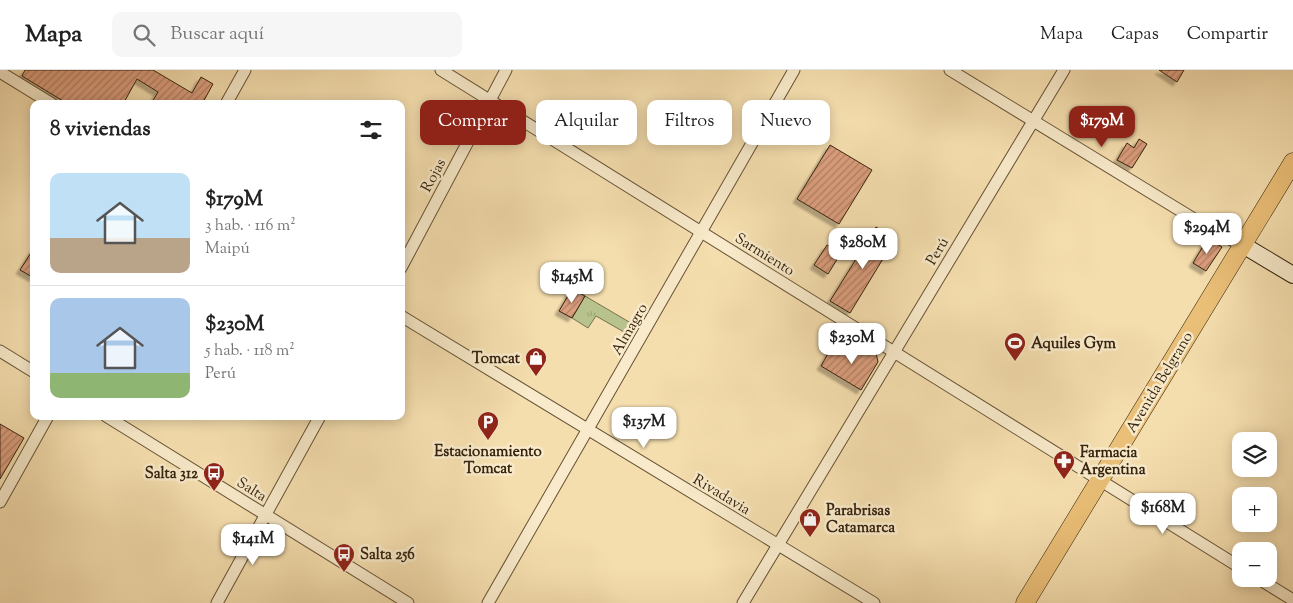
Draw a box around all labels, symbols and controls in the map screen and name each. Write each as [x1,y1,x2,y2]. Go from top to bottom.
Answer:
search box [112,12,462,57]
text: Mapa [25,18,82,52]
icon: search [130,21,158,49]
text: Buscar aquí [170,21,264,48]
text: Mapa [1040,22,1083,48]
text: Capas [1111,22,1159,48]
text: Compartir [1187,22,1268,48]
chip: Comprar [420,100,526,145]
chip: Alquilar [536,100,637,145]
chip: Filtros [647,100,732,145]
chip: Nuevo [742,100,830,145]
pin: $179M [1067,106,1137,148]
text: $179M [1080,110,1124,133]
text: 8 viviendas [50,115,150,145]
icon: filters [357,116,385,144]
street label: Rojas [417,155,452,196]
text: $179M [205,185,263,215]
icon: home [90,193,150,253]
pin: $294M [1172,212,1242,255]
text: 3 hab. · 116 m² [205,215,296,238]
text: $294M [1184,217,1230,240]
pin: $280M [828,228,898,270]
street label: Sarmiento [730,229,798,282]
text: $280M [840,232,886,255]
street label: Perú [922,234,955,270]
text: Maipú [205,238,250,261]
pin: $145M [537,262,607,304]
text: $145M [551,266,593,289]
street label: Almagro [607,300,654,360]
text: $230M [205,310,264,340]
icon: home [90,318,150,378]
pin: $230M [817,322,887,365]
text: $230M [829,327,875,350]
street label: Avenida Belgrano [1122,328,1199,437]
sports icon: Aquiles Gym [1003,331,1027,362]
place label: Aquiles Gym [1031,334,1116,355]
text: 5 hab. · 118 m² [205,340,295,363]
shop icon: Tomcat [524,346,548,377]
place label: Tomcat [472,349,521,370]
text: Perú [205,363,236,386]
pin: $137M [609,406,679,449]
parking icon: Estacionamiento Tomcat [476,410,500,441]
text: $137M [623,411,665,434]
map controls [1232,432,1277,587]
button: layers [1232,432,1277,477]
place label: Estacionamiento Tomcat [434,442,542,480]
place label: Farmacia Argentina [1080,443,1146,481]
pharmacy icon: Farmacia Argentina [1052,449,1076,480]
bus stop icon: Salta 312 [202,461,226,492]
place label: Salta 312 [145,464,199,485]
street label: Rivadavia [689,470,754,521]
street label: Salta [232,473,270,508]
button: + [1232,487,1277,532]
pin: $168M [1128,492,1198,535]
text: $168M [1141,497,1185,520]
place label: Parabrisas Catamarca [826,501,895,539]
shop icon: Parabrisas Catamarca [798,507,822,538]
pin: $141M [218,524,288,566]
text: $141M [232,528,274,551]
bus stop icon: Salta 256 [332,542,356,573]
button: − [1232,542,1277,587]
place label: Salta 256 [360,545,415,566]

